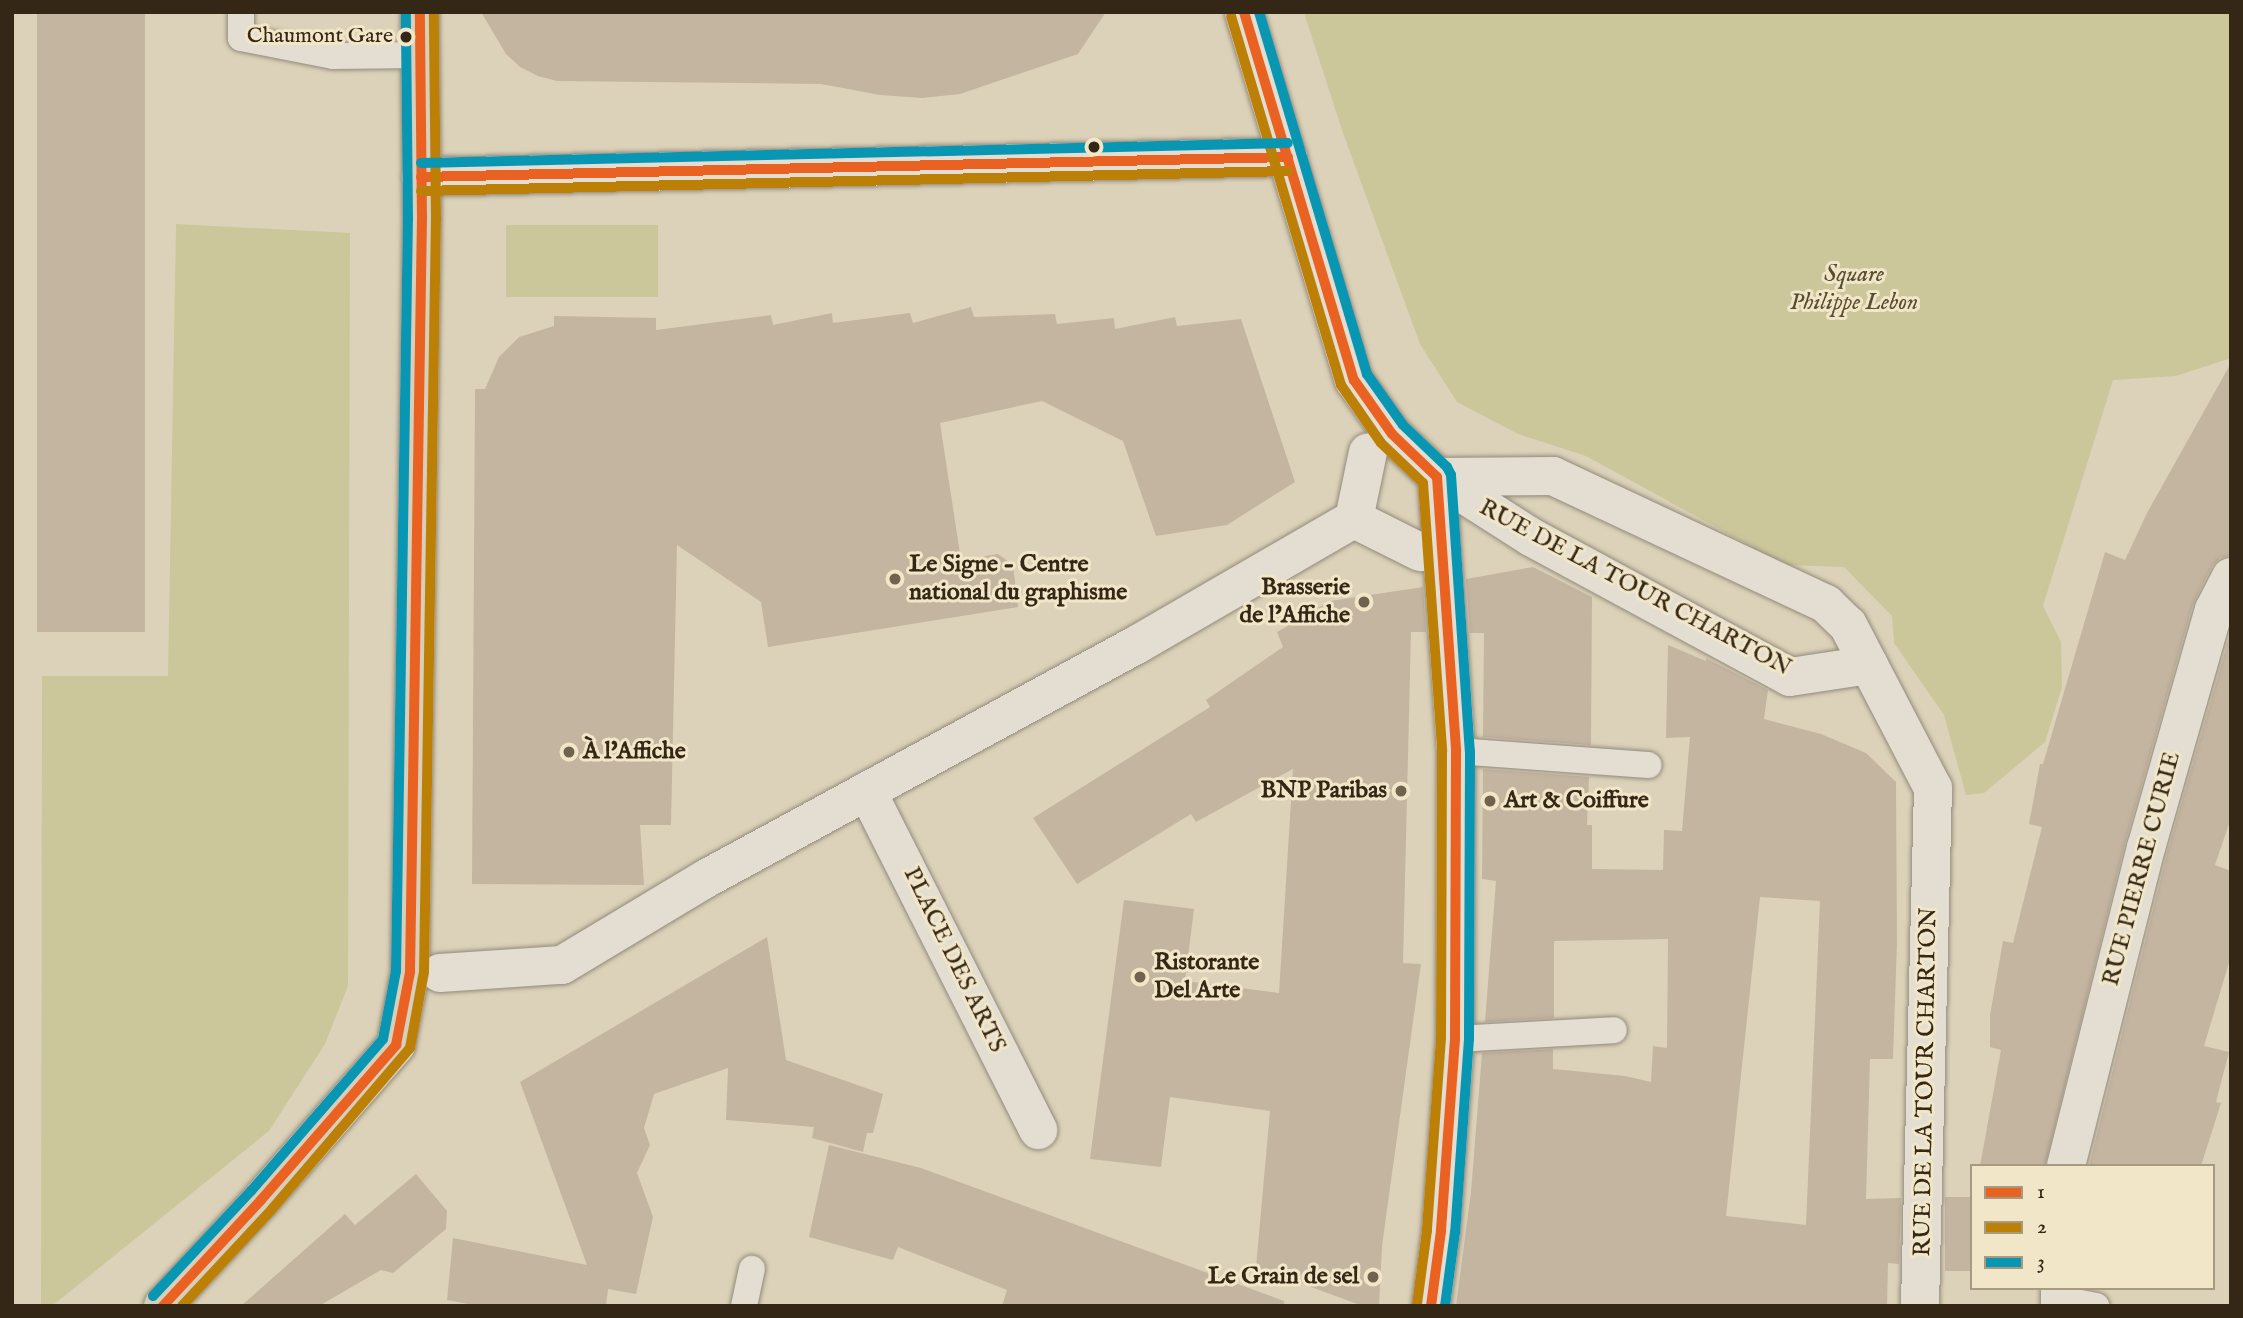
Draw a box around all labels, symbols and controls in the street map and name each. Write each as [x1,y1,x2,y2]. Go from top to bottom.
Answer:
place label: Chaumont Gare [247,24,393,50]
marker: Chaumont Gare [399,30,413,44]
unlabelled marker [1087,140,1101,154]
park label: Square Philippe Lebon [1790,261,1918,317]
street label: RUE DE LA TOUR CHARTON [1474,493,1796,683]
place label: Le Signe - Centre national du graphisme [909,551,1127,607]
marker: Le Signe - Centre national du graphisme [887,571,903,587]
place label: Brasserie de l’Affiche [1239,574,1350,630]
marker: Brasserie de l’Affiche [1356,594,1372,610]
place label: À l'Affiche [583,738,686,766]
marker: À l'Affiche [561,744,577,760]
street label: RUE PIERRE CURIE [2097,749,2187,989]
place label: BNP Paribas [1261,777,1387,805]
marker: BNP Paribas [1393,783,1409,799]
place label: Art & Coiffure [1504,787,1649,815]
marker: Art & Coiffure [1482,793,1498,809]
street label: PLACE DES ARTS [897,863,1011,1057]
street label: RUE DE LA TOUR CHARTON [1909,907,1943,1257]
place label: Ristorante Del Arte [1154,949,1259,1005]
marker: Ristorante Del Arte [1132,969,1148,985]
legend [1970,1164,2215,1290]
text: 1 [2037,1179,2045,1206]
text: 2 [2037,1214,2047,1241]
text: 3 [2037,1249,2045,1276]
place label: Le Grain de sel [1208,1263,1359,1291]
marker: Le Grain de sel [1365,1269,1381,1285]

